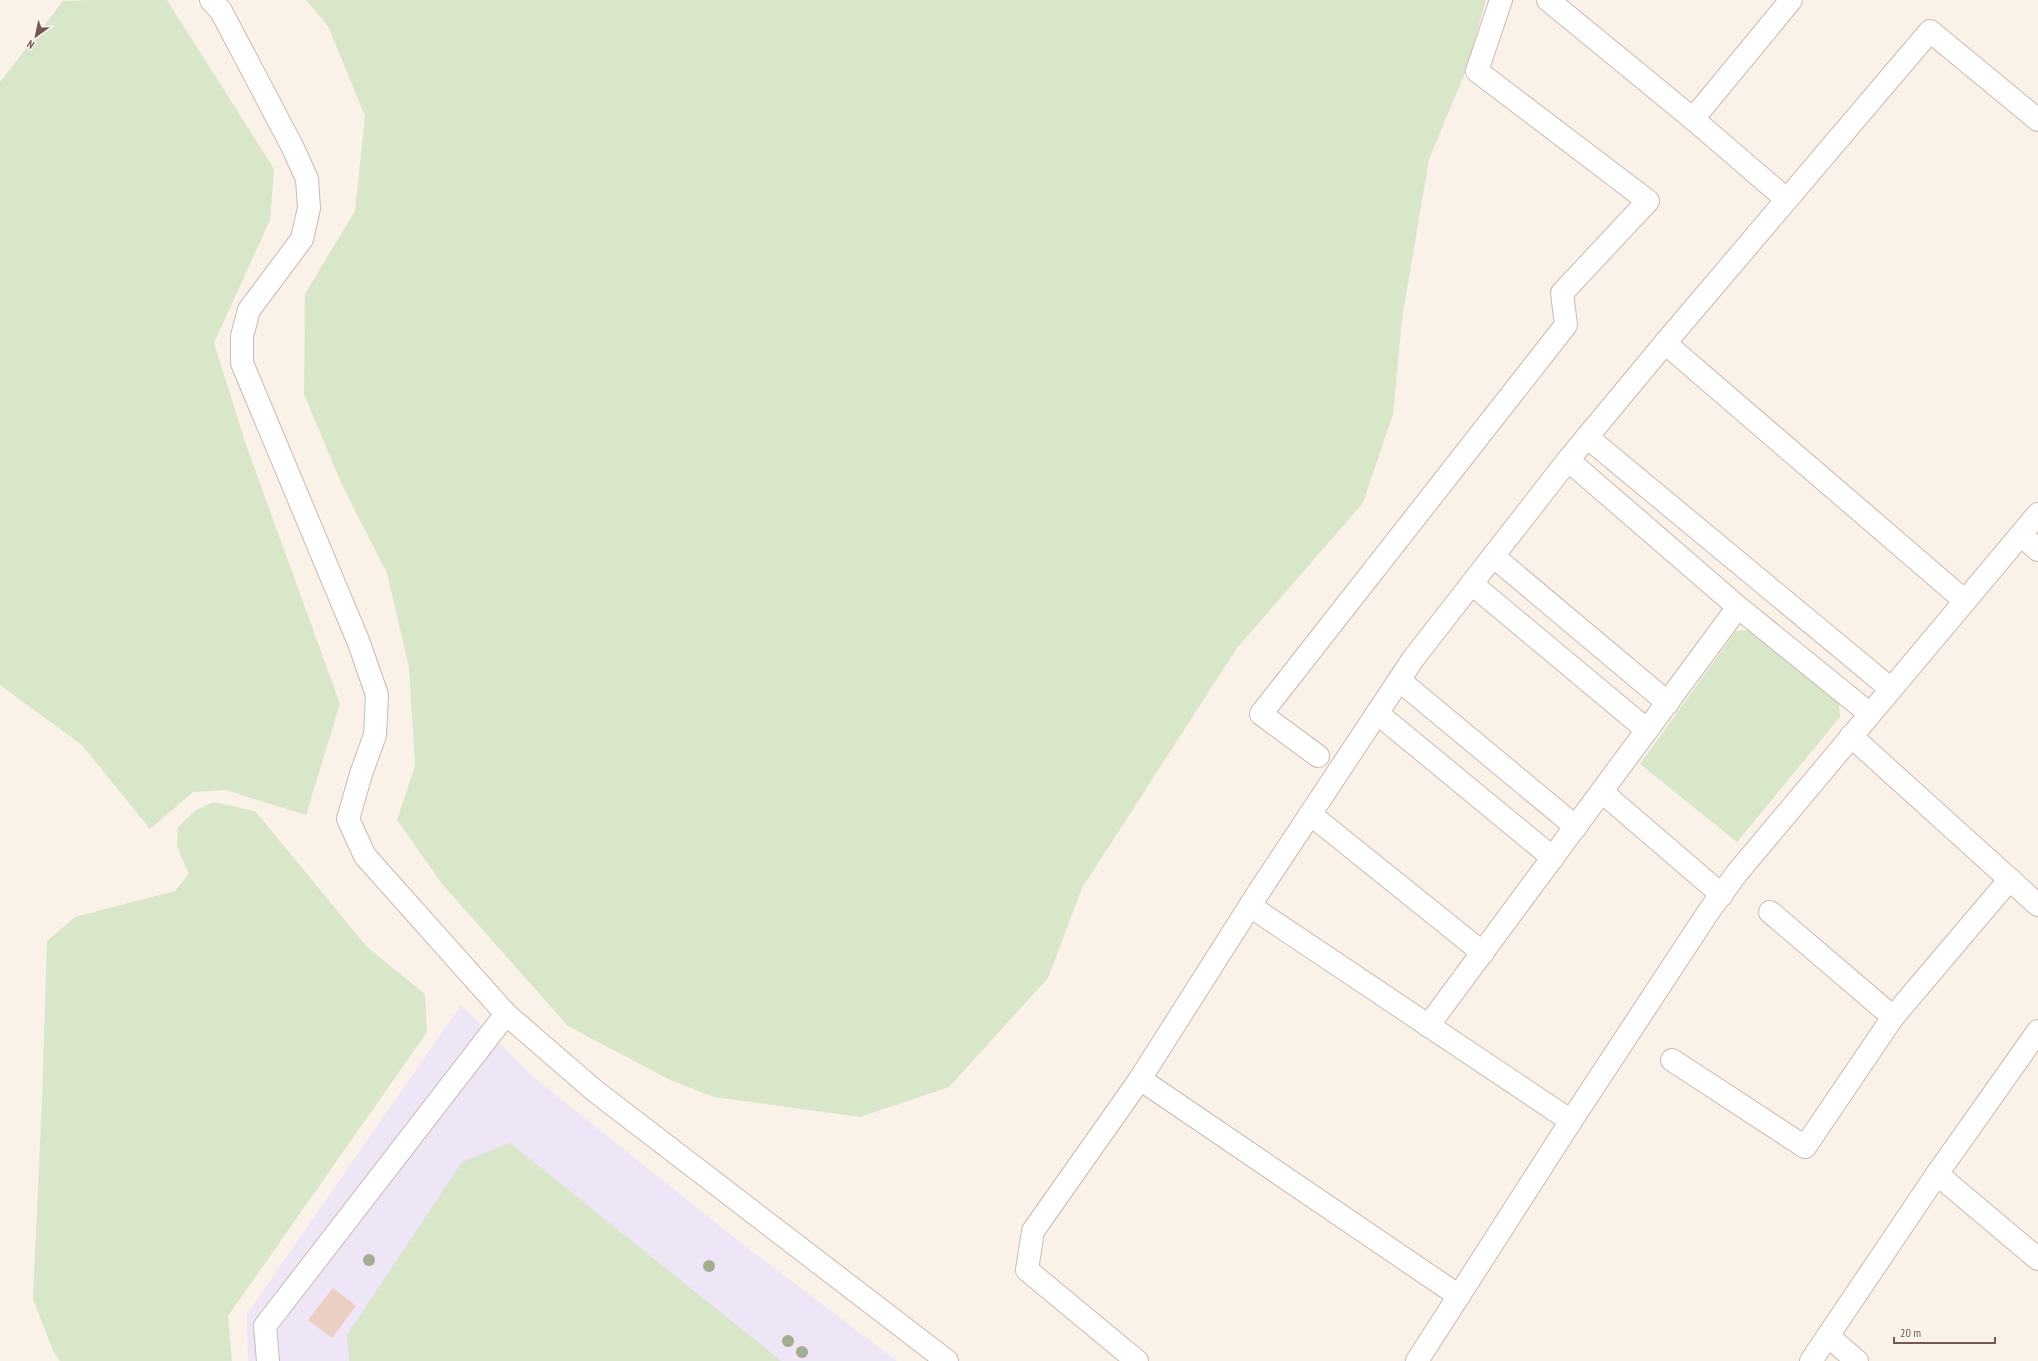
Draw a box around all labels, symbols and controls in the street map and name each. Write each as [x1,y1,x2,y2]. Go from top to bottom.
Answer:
north arrow [16,16,56,56]
text: N [24,37,37,52]
scale bar [1894,1319,1995,1345]
text: 20 m [1900,1325,1921,1340]

